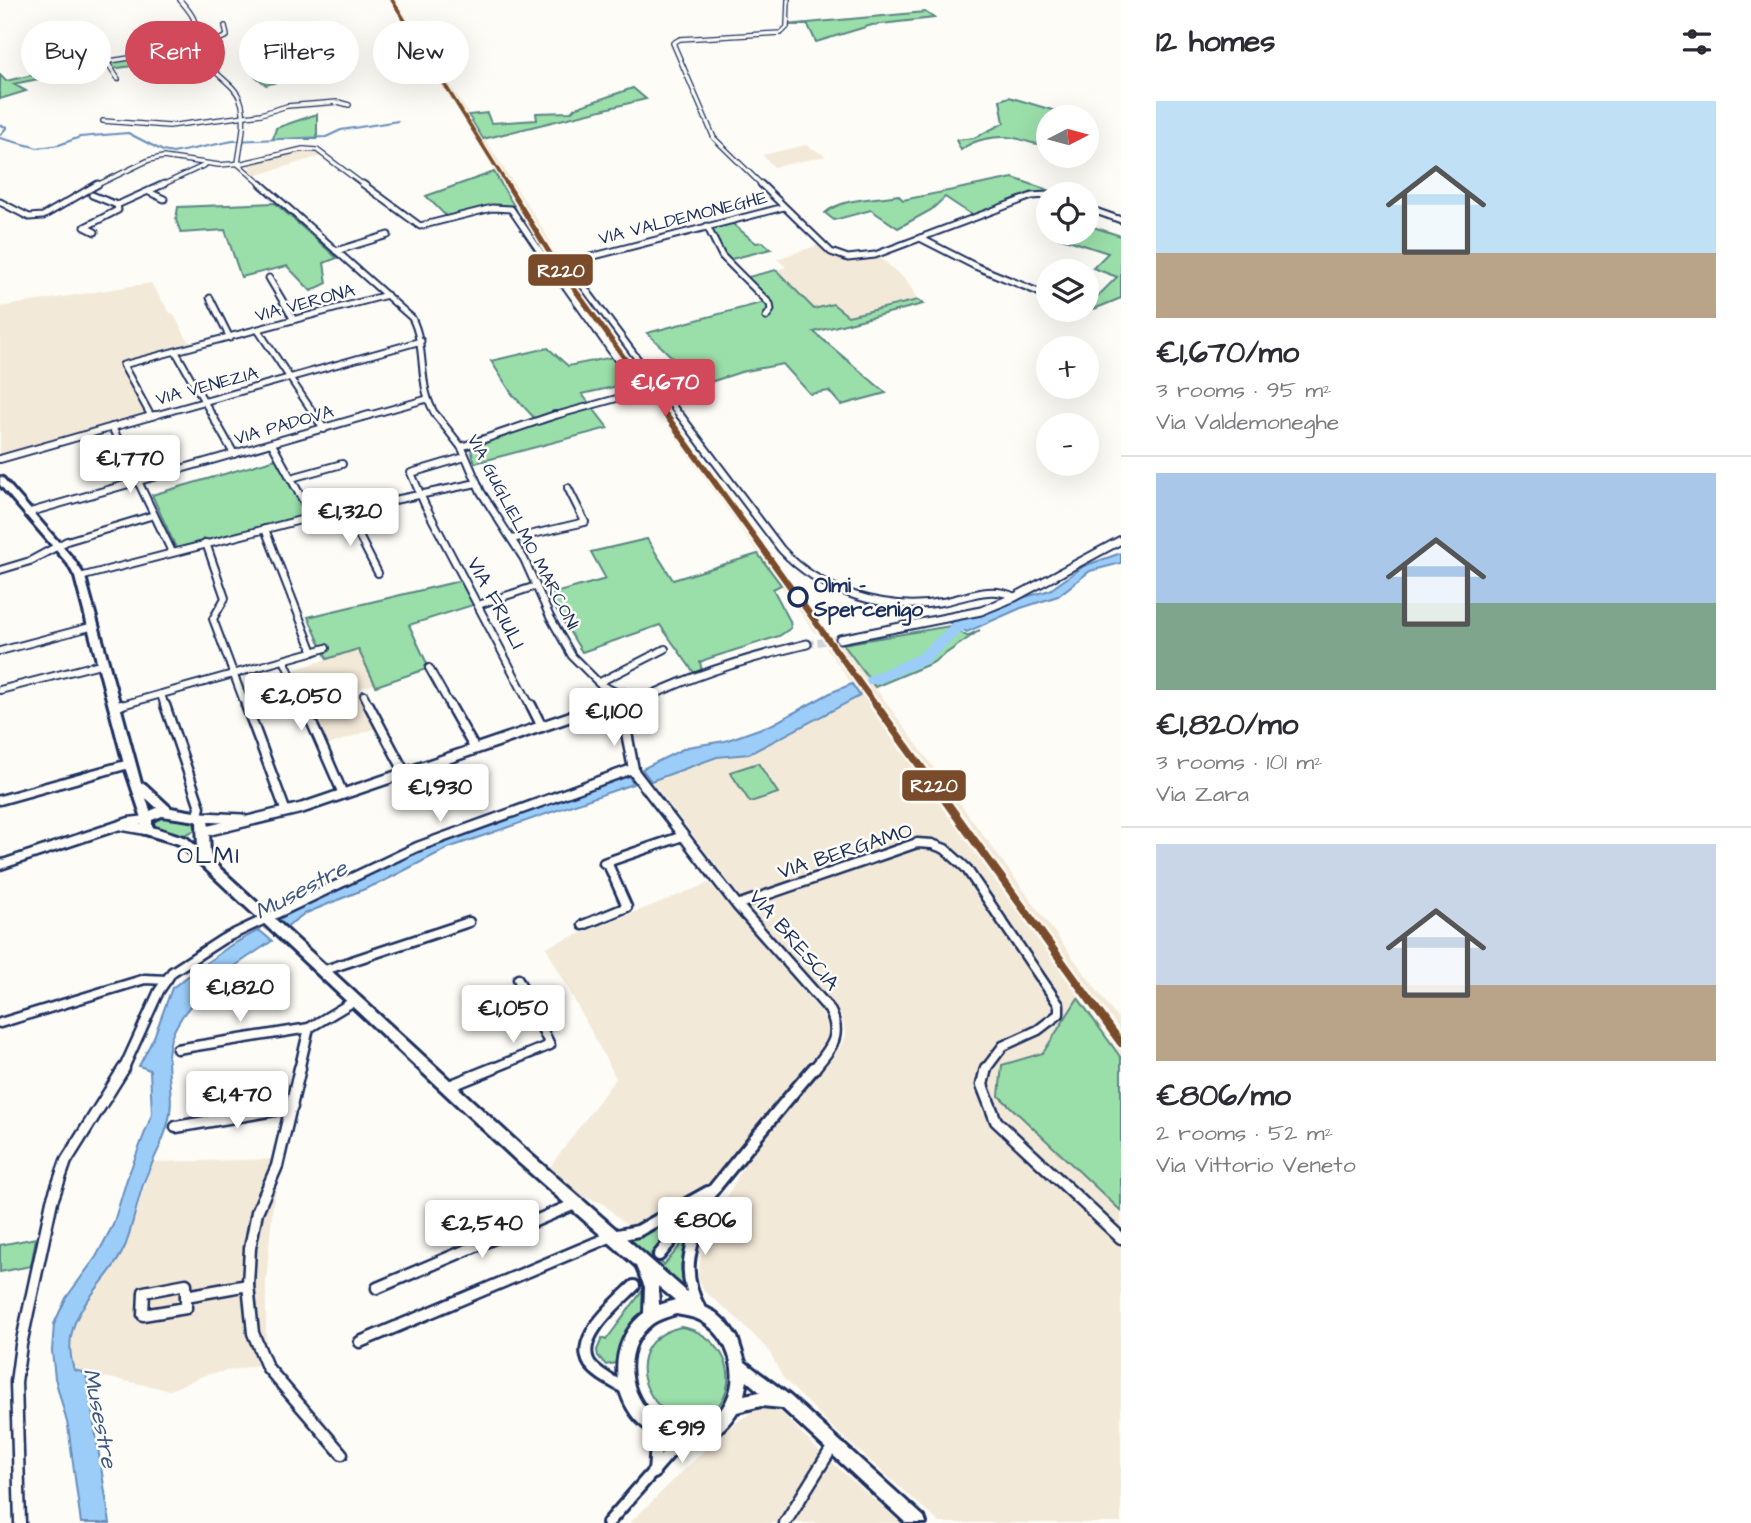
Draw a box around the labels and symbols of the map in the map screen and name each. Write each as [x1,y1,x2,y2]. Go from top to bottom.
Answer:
north arrow [1036,105,1099,168]
street label: VIA VALDEMONEGHE [596,185,770,251]
line badge: R220 [527,253,594,287]
text: R220 [537,258,585,285]
street label: VIA VERONA [252,278,358,328]
street label: VIA VENEZIA [153,360,261,412]
pin: €1,670 [608,360,722,419]
street label: VIA PADOVA [231,399,337,451]
street label: VIA GUGLIELMO MARCONI [461,430,585,634]
pin: €1,770 [73,435,187,495]
pin: €1,320 [293,489,407,548]
street label: VIA FRIULI [460,552,532,654]
place label: Olmi - Spercenigo [813,571,923,626]
marker: Olmi - Spercenigo [788,587,808,607]
pin: €2,050 [244,674,358,733]
pin: €1,100 [557,688,671,748]
pin: €1,930 [383,764,497,824]
line badge: R220 [901,769,967,802]
text: R220 [910,773,958,800]
street label: VIA BERGAMO [774,816,916,886]
district label: OLMI [177,839,241,873]
water label: Musestre [249,852,354,928]
street label: VIA BRESCIA [742,883,846,997]
pin: €1,820 [183,964,297,1024]
pin: €1,050 [456,986,570,1045]
pin: €1,470 [180,1072,294,1131]
pin: €806 [664,1198,746,1257]
pin: €2,540 [425,1200,539,1260]
water label: Musestre [75,1366,126,1472]
pin: €919 [641,1406,723,1465]

